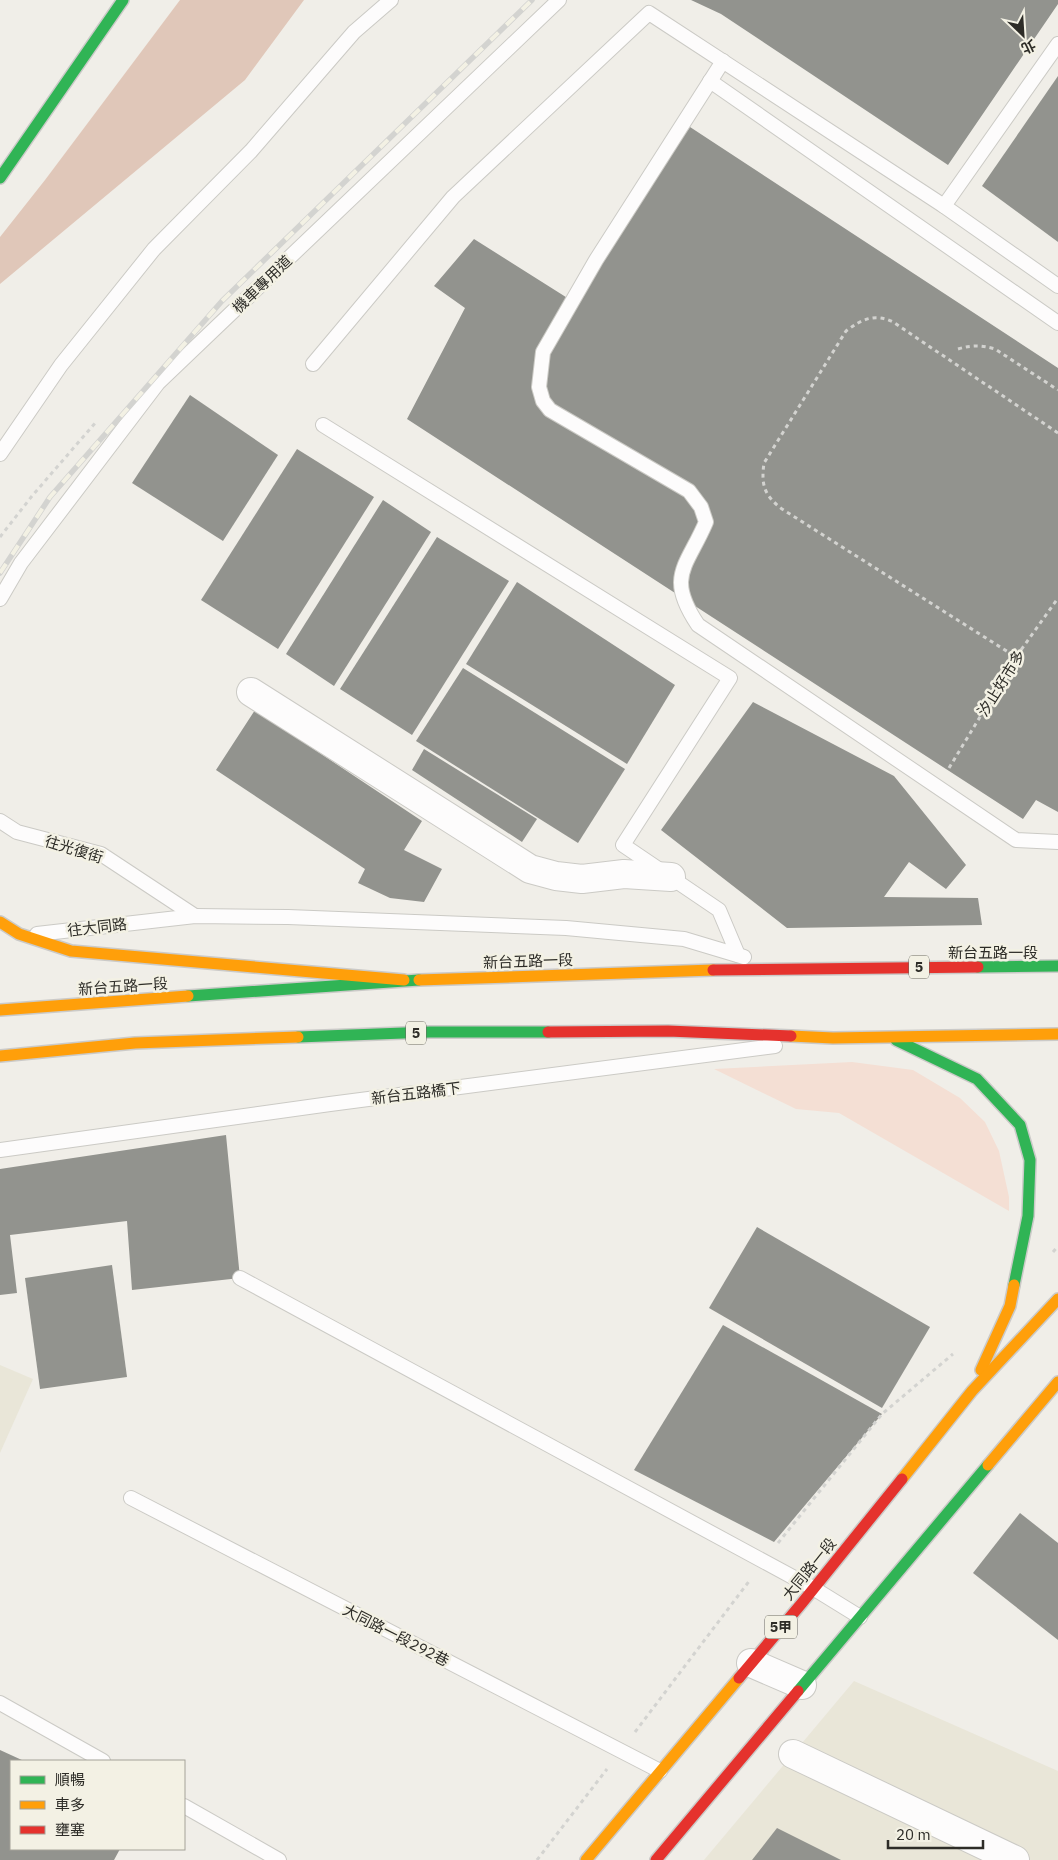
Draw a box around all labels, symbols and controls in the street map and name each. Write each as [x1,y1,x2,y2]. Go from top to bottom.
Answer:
north arrow [998,10,1048,60]
text: 北 [1018,36,1039,58]
street label: 機車專用道 [228,251,296,317]
street label: 汐止好市多 [973,646,1029,720]
street label: 往光復街 [43,831,105,867]
street label: 往大同路 [66,914,128,940]
street label: 新台五路一段 [948,943,1038,962]
street label: 新台五路一段 [483,950,573,972]
road number: 5 [909,956,929,979]
street label: 新台五路一段 [77,973,169,999]
road number: 5 [406,1021,426,1044]
street label: 新台五路橋下 [370,1078,462,1108]
street label: 大同路一段 [778,1534,840,1604]
street label: 大同路一段292巷 [340,1600,452,1670]
road number: 5甲 [765,1615,797,1638]
legend [10,1760,185,1850]
text: 順暢 [55,1770,85,1789]
text: 車多 [55,1795,85,1814]
scale bar [888,1818,983,1850]
text: 壅塞 [55,1820,85,1839]
text: 20 m [896,1825,931,1844]

